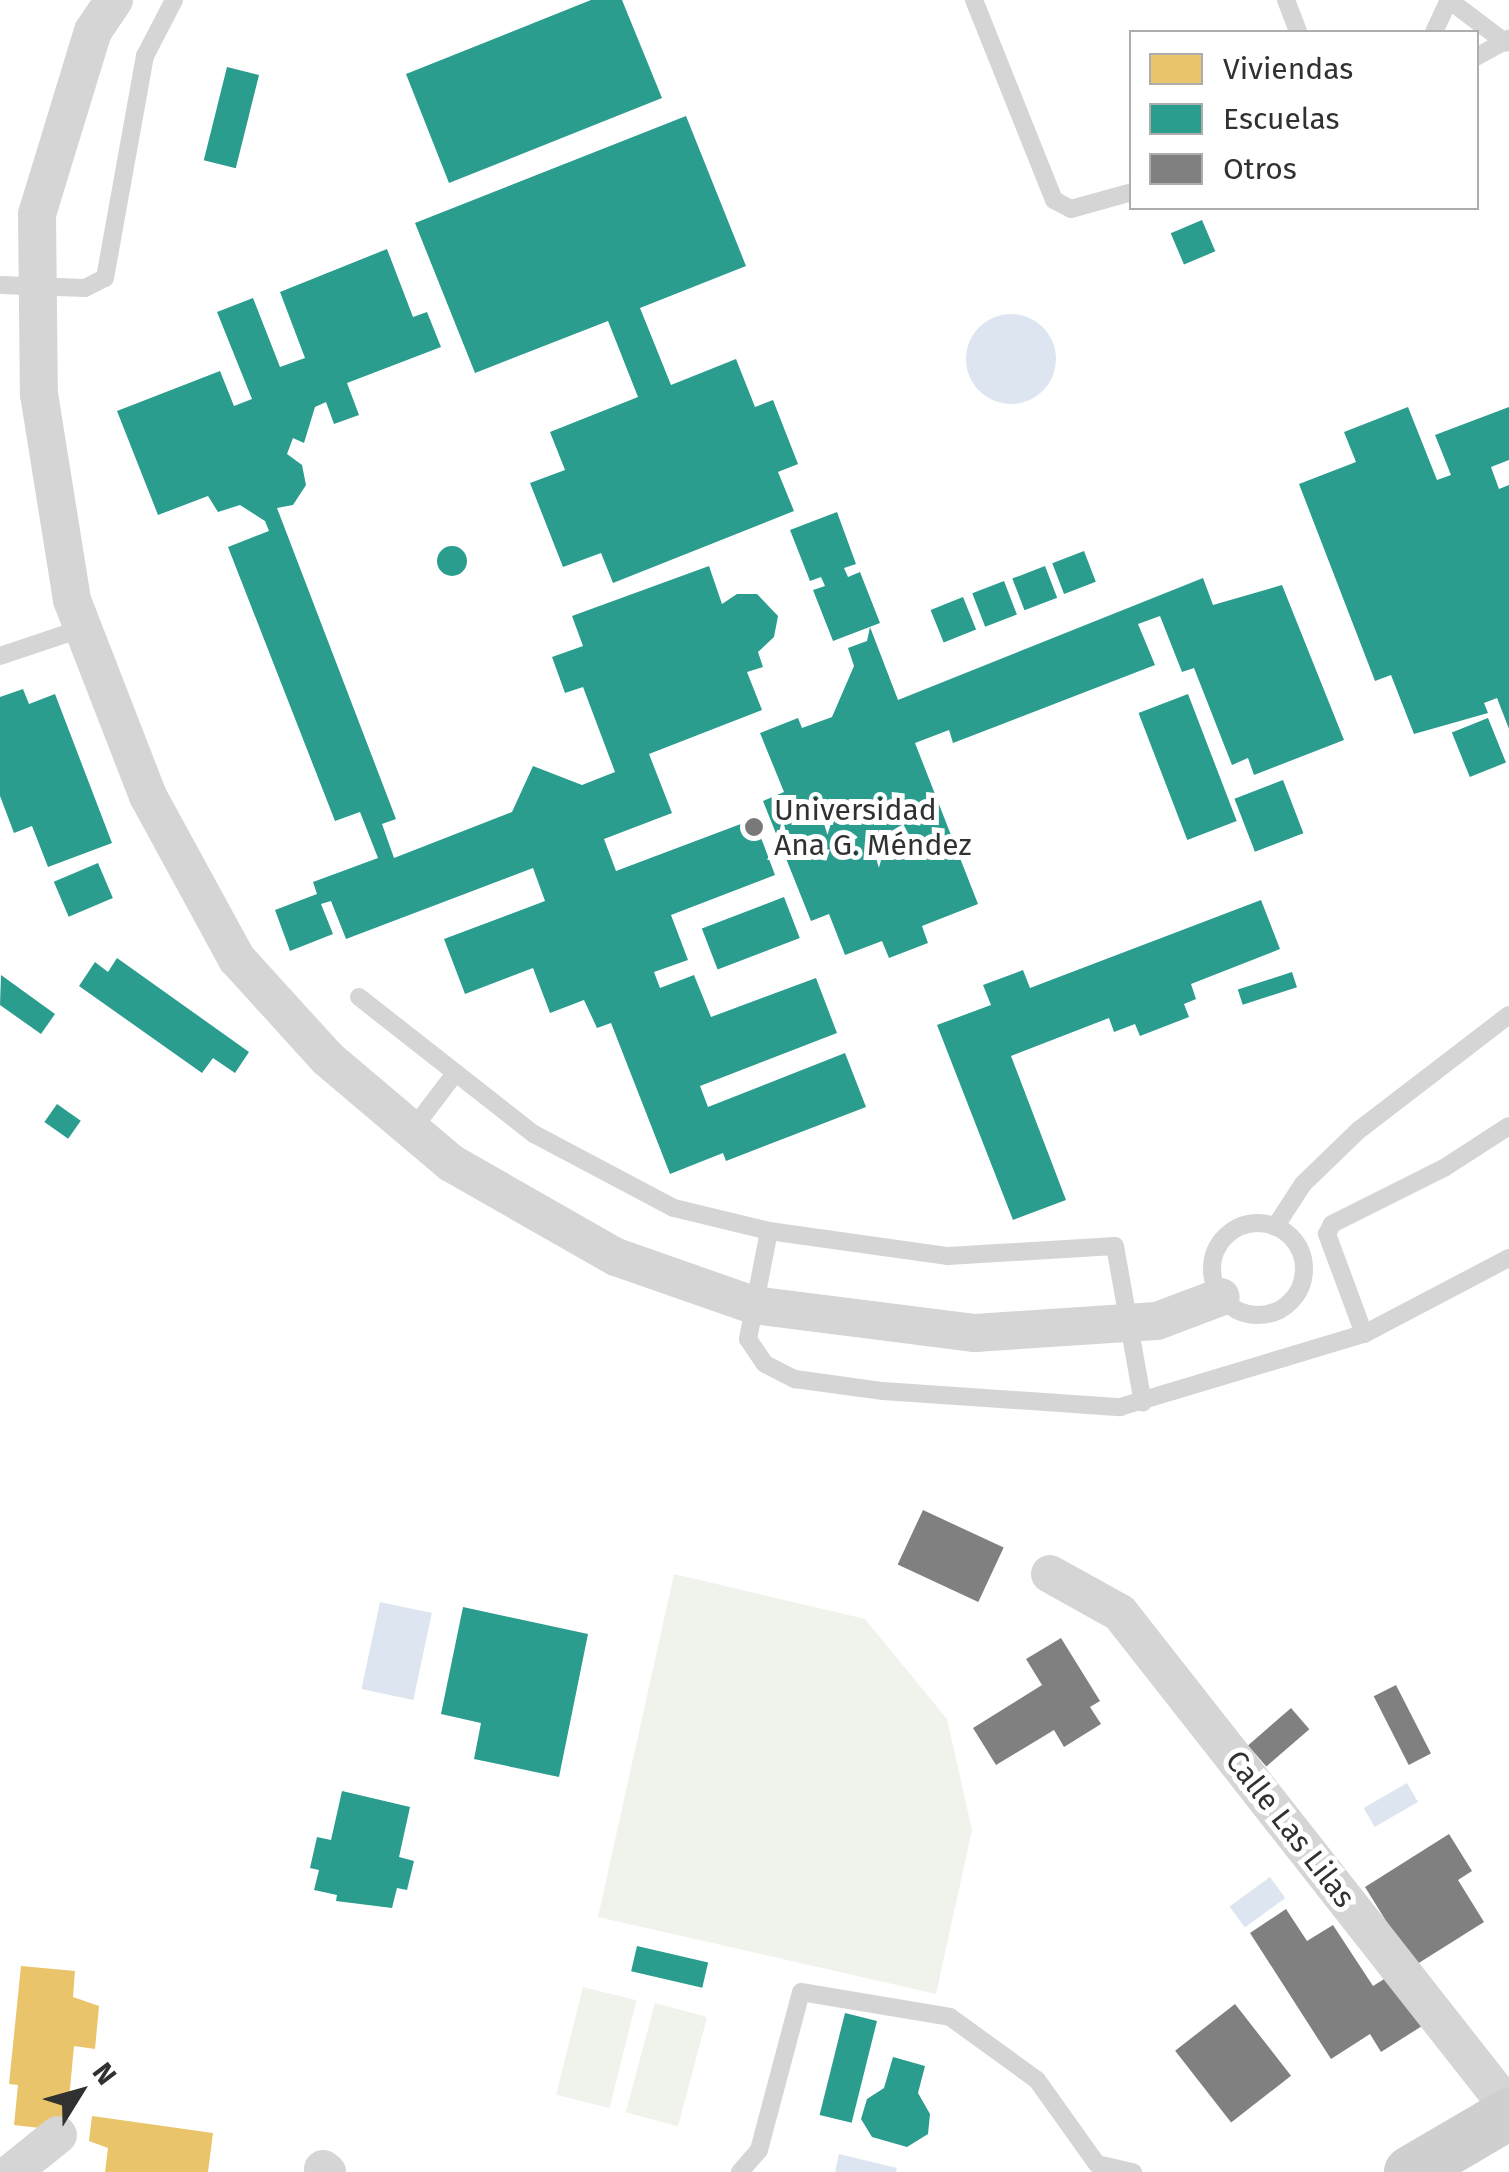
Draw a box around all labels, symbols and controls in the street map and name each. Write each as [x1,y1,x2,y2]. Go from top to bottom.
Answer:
legend [1129,30,1479,210]
text: Viviendas [1223,51,1353,87]
text: Escuelas [1223,101,1339,137]
text: Otros [1223,151,1297,187]
place label: Universidad Ana G. Méndez [774,792,972,862]
marker: Universidad Ana G. Méndez [743,816,765,838]
street label: Calle Las Lilas [1218,1743,1362,1915]
north arrow [30,2042,130,2142]
text: N [86,2056,123,2091]

